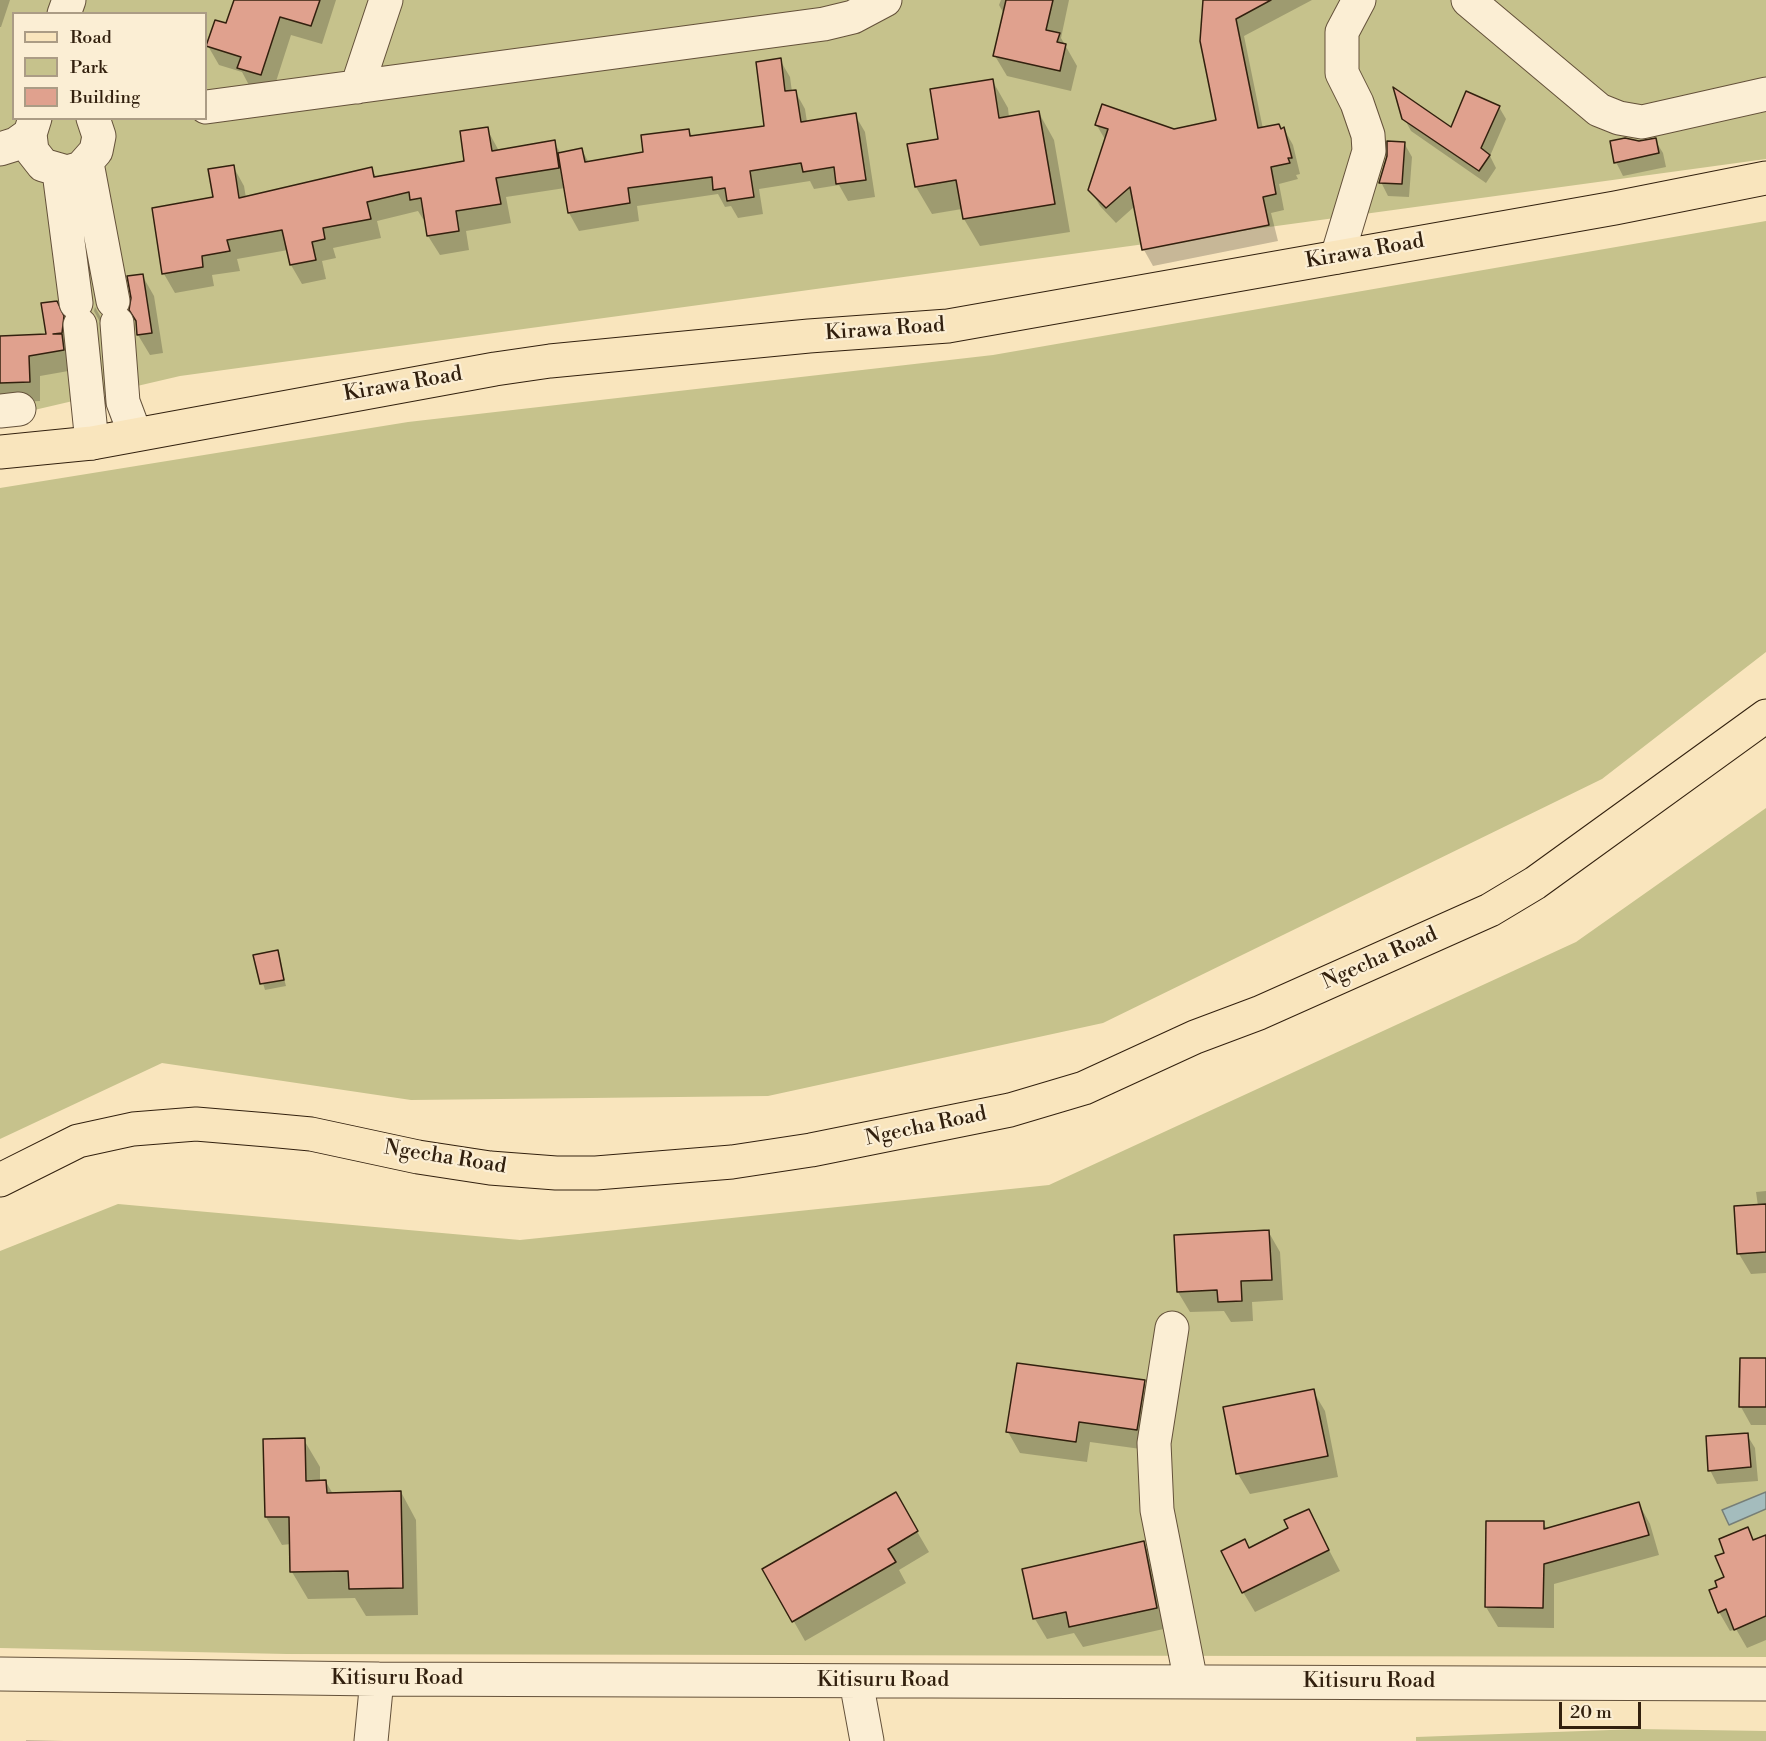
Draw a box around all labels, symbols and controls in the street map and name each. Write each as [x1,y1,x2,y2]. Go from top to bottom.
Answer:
legend [12,12,207,120]
text: Road [70,26,112,49]
text: Park [70,56,107,79]
text: Building [70,86,140,109]
street label: Kirawa Road [1304,229,1426,275]
street label: Kirawa Road [824,313,946,347]
street label: Kirawa Road [342,362,464,408]
street label: Ngecha Road [1318,922,1442,996]
street label: Ngecha Road [863,1102,989,1152]
street label: Ngecha Road [382,1136,508,1180]
street label: Kitisuru Road [331,1666,463,1692]
street label: Kitisuru Road [817,1668,949,1694]
street label: Kitisuru Road [1303,1669,1435,1695]
scale bar [1562,1690,1644,1728]
text: 20 m [1570,1701,1612,1724]

